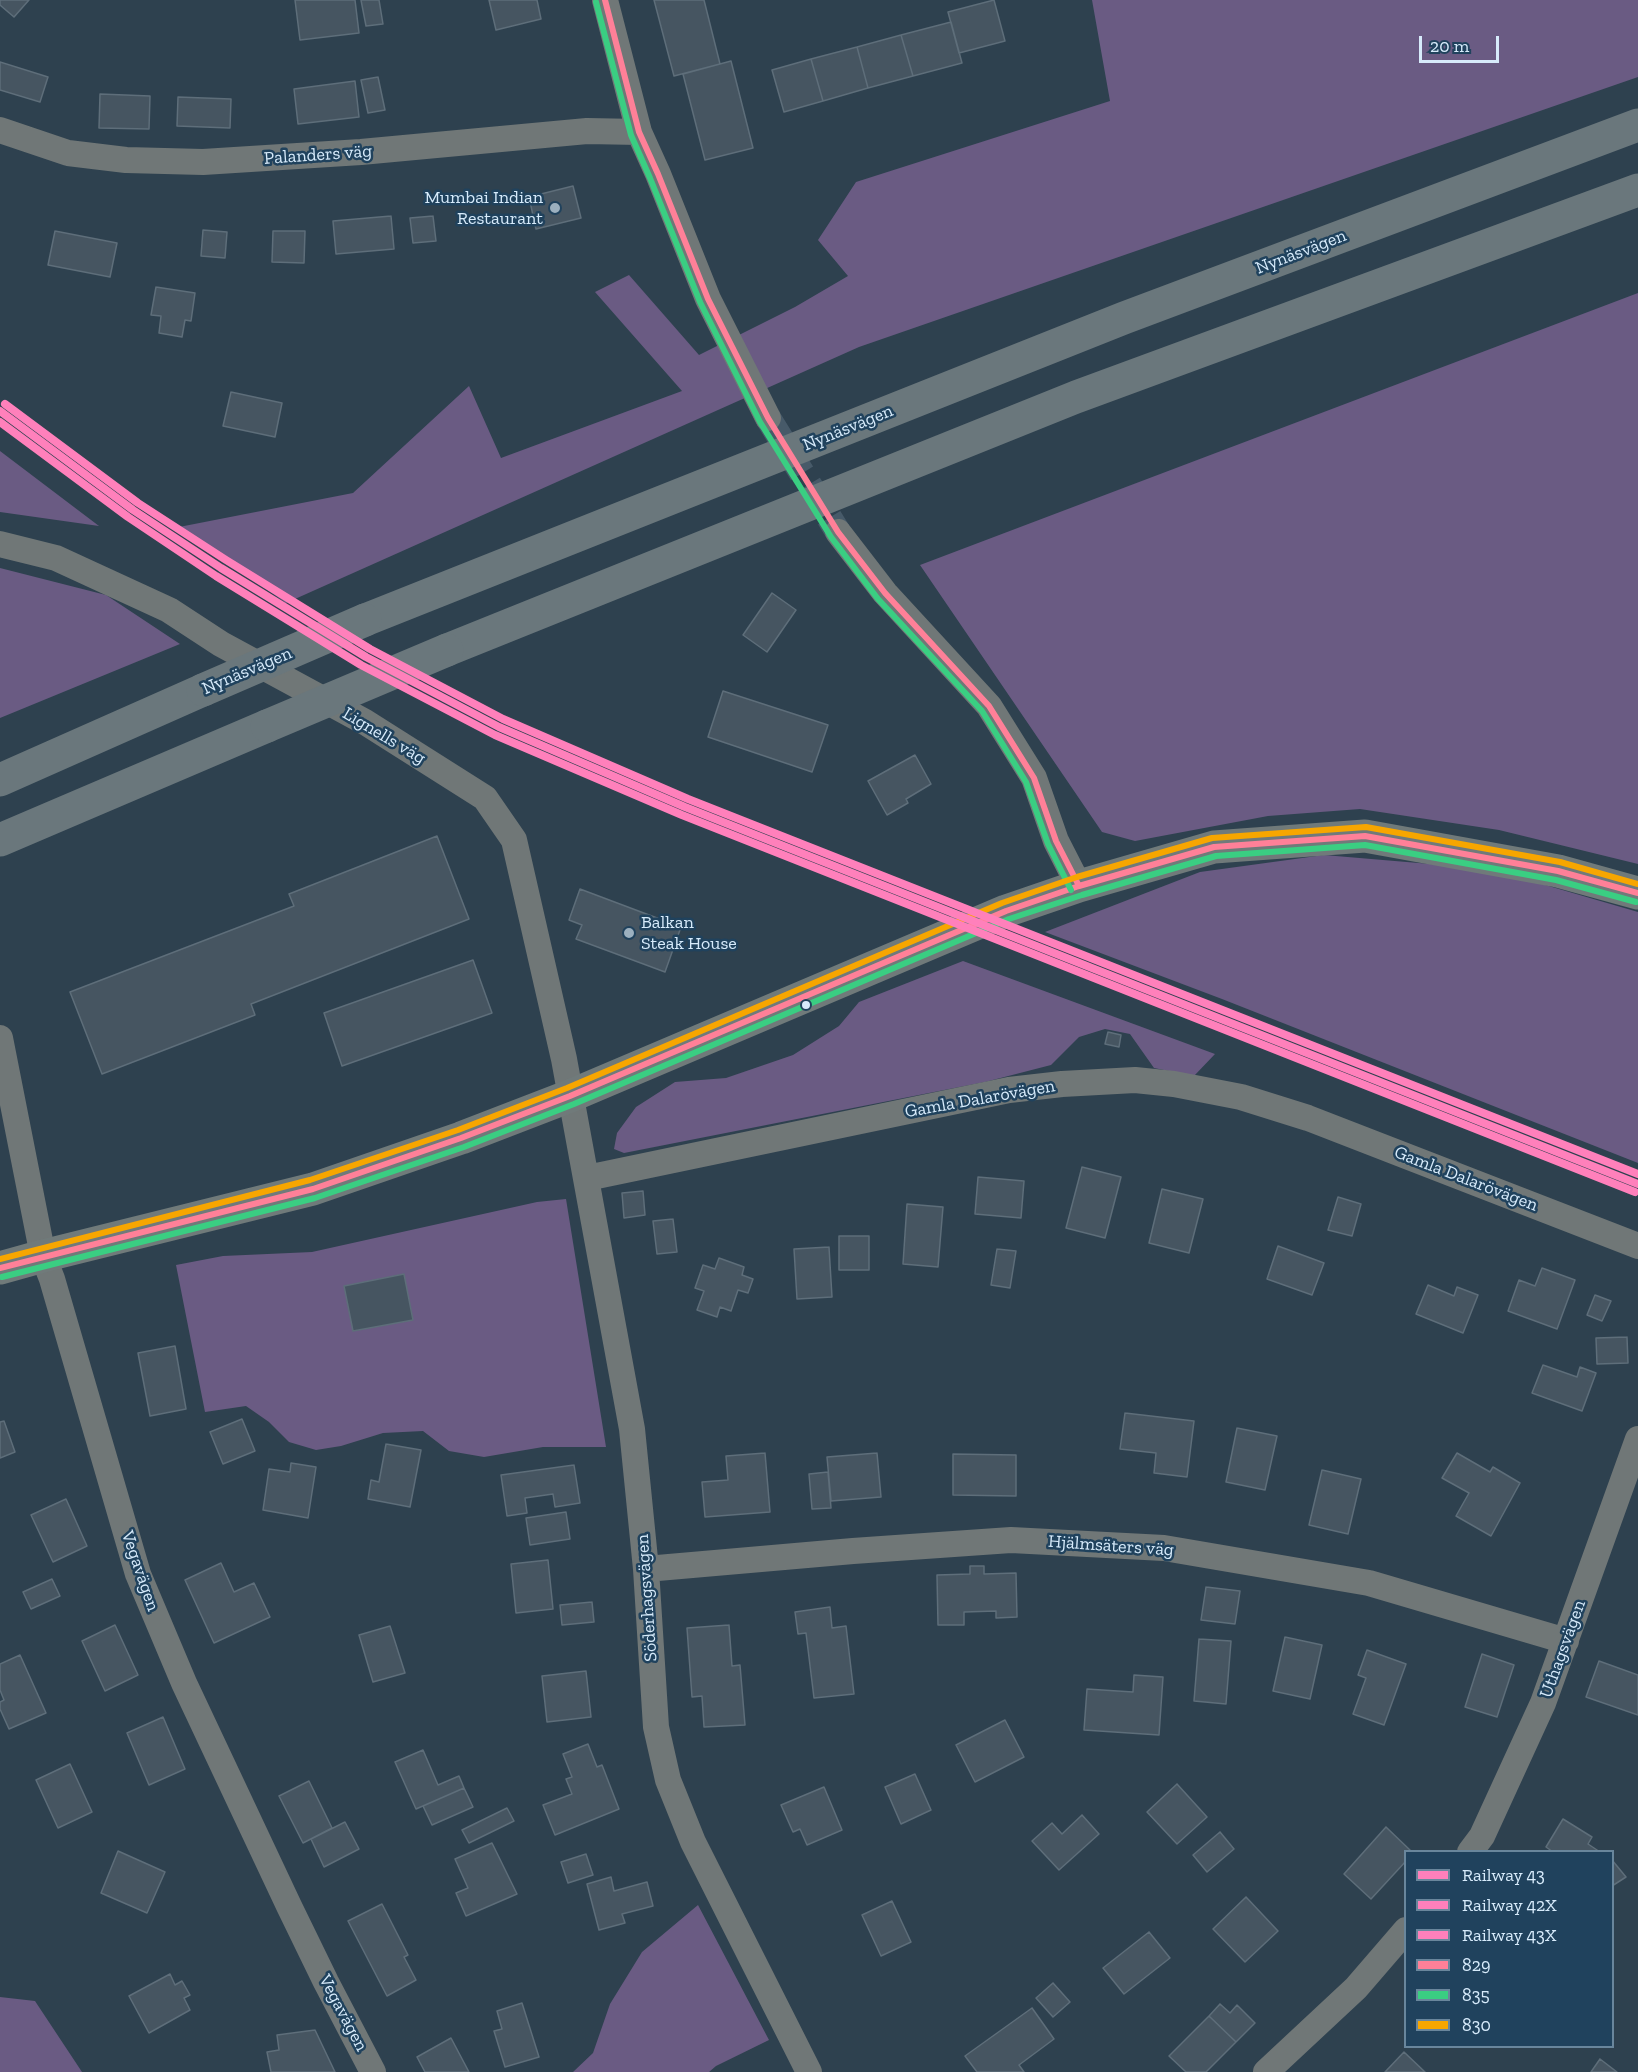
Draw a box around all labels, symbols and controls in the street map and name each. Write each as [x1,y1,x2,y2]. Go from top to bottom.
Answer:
scale bar [1422,24,1502,62]
text: 20 m [1430,35,1469,57]
street label: Palanders väg [263,140,373,170]
place label: Mumbai Indian Restaurant [424,187,543,230]
marker: Mumbai Indian Restaurant [548,201,562,215]
street label: Nynäsvägen [1253,225,1349,279]
street label: Nynäsvägen [800,400,896,456]
street label: Nynäsvägen [199,642,295,700]
street label: Lignells väg [339,703,429,769]
place label: Balkan Steak House [641,912,737,954]
marker: Balkan Steak House [622,926,636,940]
unlabelled marker [800,999,812,1011]
street label: Gamla Dalarövägen [903,1075,1057,1123]
street label: Gamla Dalarövägen [1391,1142,1541,1216]
street label: Vegavägen [116,1528,164,1614]
street label: Hjälmsäters väg [1047,1531,1175,1561]
street label: Söderhagsvägen [632,1534,662,1662]
street label: Uthagsvägen [1535,1597,1591,1701]
legend [1404,1850,1614,2048]
text: Railway 43 [1462,1864,1545,1886]
text: Railway 42X [1462,1894,1557,1916]
text: Railway 43X [1462,1924,1556,1946]
text: 829 [1462,1954,1491,1976]
street label: Vegavägen [314,1971,372,2055]
text: 835 [1462,1984,1490,2006]
text: 830 [1462,2014,1491,2036]

